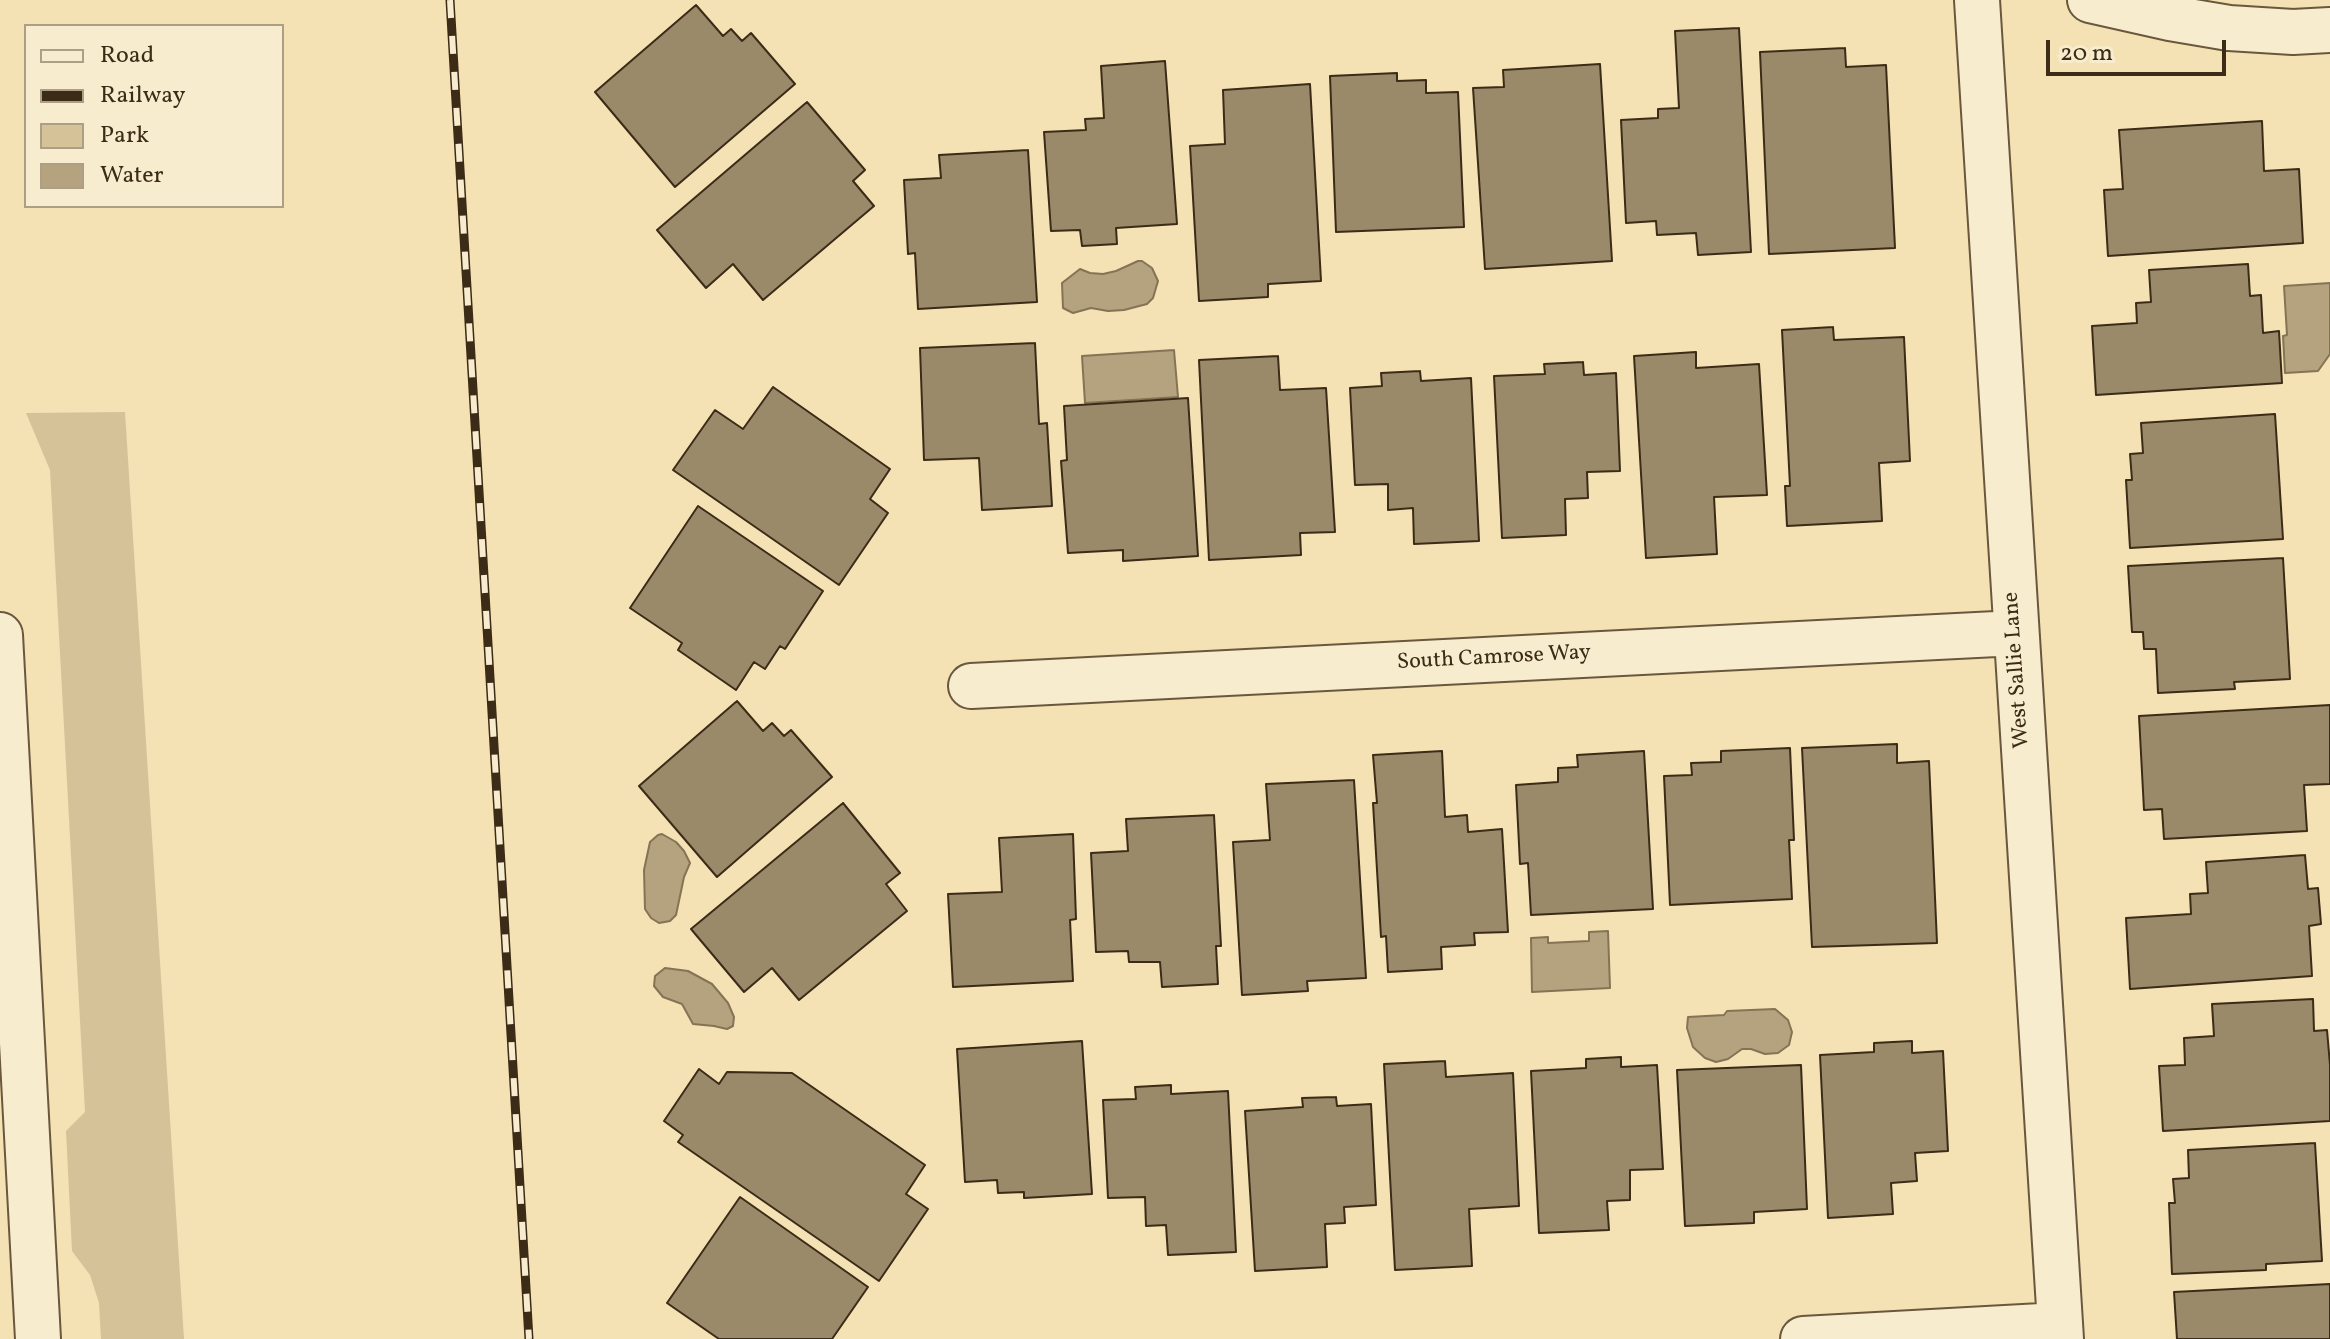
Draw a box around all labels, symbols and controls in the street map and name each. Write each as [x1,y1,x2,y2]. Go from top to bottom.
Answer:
legend [24,24,284,208]
scale bar [2050,24,2230,74]
text: 20 m [2060,37,2113,71]
text: Road [100,39,154,73]
text: Railway [100,79,186,113]
text: Park [100,119,149,153]
text: Water [100,159,164,193]
street label: West Sallie Lane [1999,591,2037,749]
street label: South Camrose Way [1396,641,1592,677]

